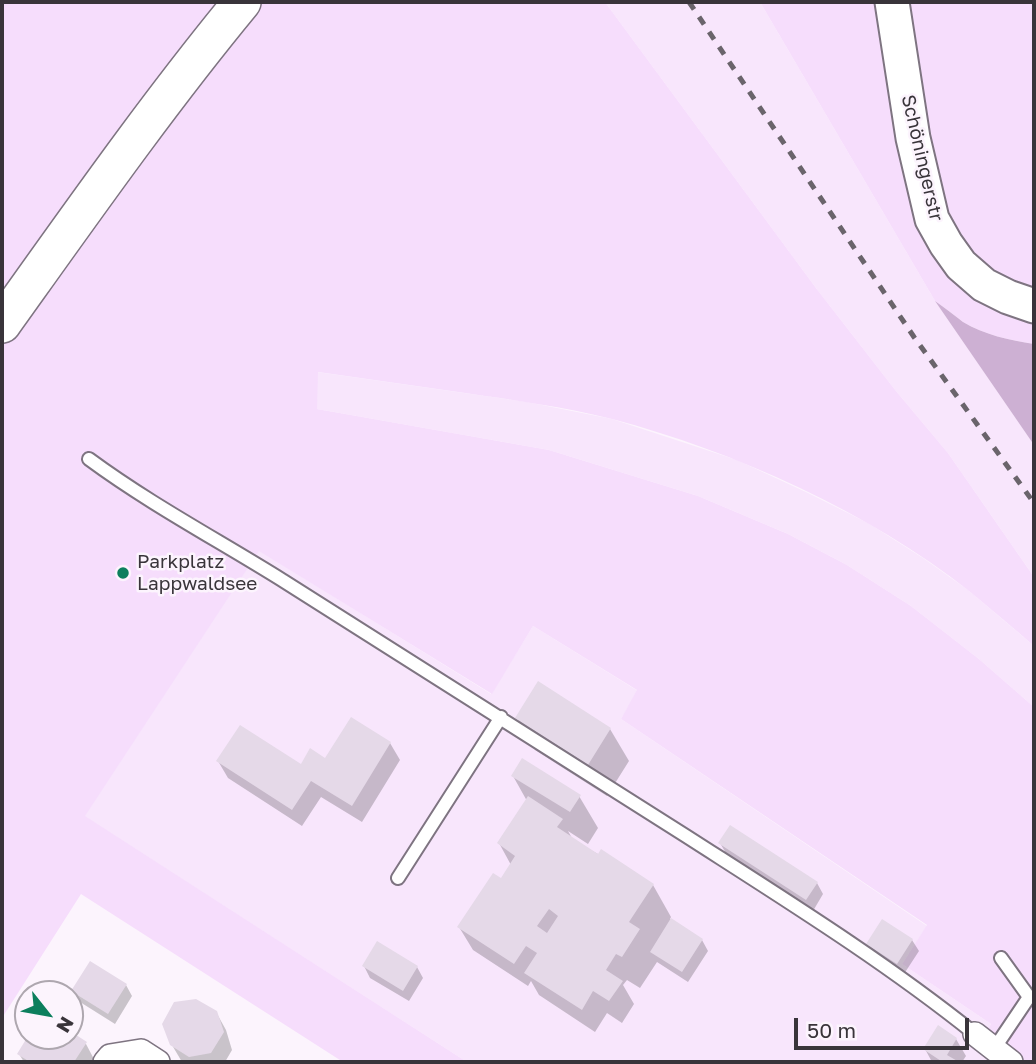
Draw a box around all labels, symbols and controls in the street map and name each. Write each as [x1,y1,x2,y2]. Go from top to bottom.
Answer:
street label: Schöningerstr [896,92,948,224]
place label: Parkplatz Lappwaldsee [137,551,257,595]
marker: Parkplatz Lappwaldsee [115,565,131,581]
north arrow [14,980,84,1050]
scale bar [798,1004,973,1048]
text: N [52,1013,79,1037]
text: 50 m [807,1017,856,1043]

